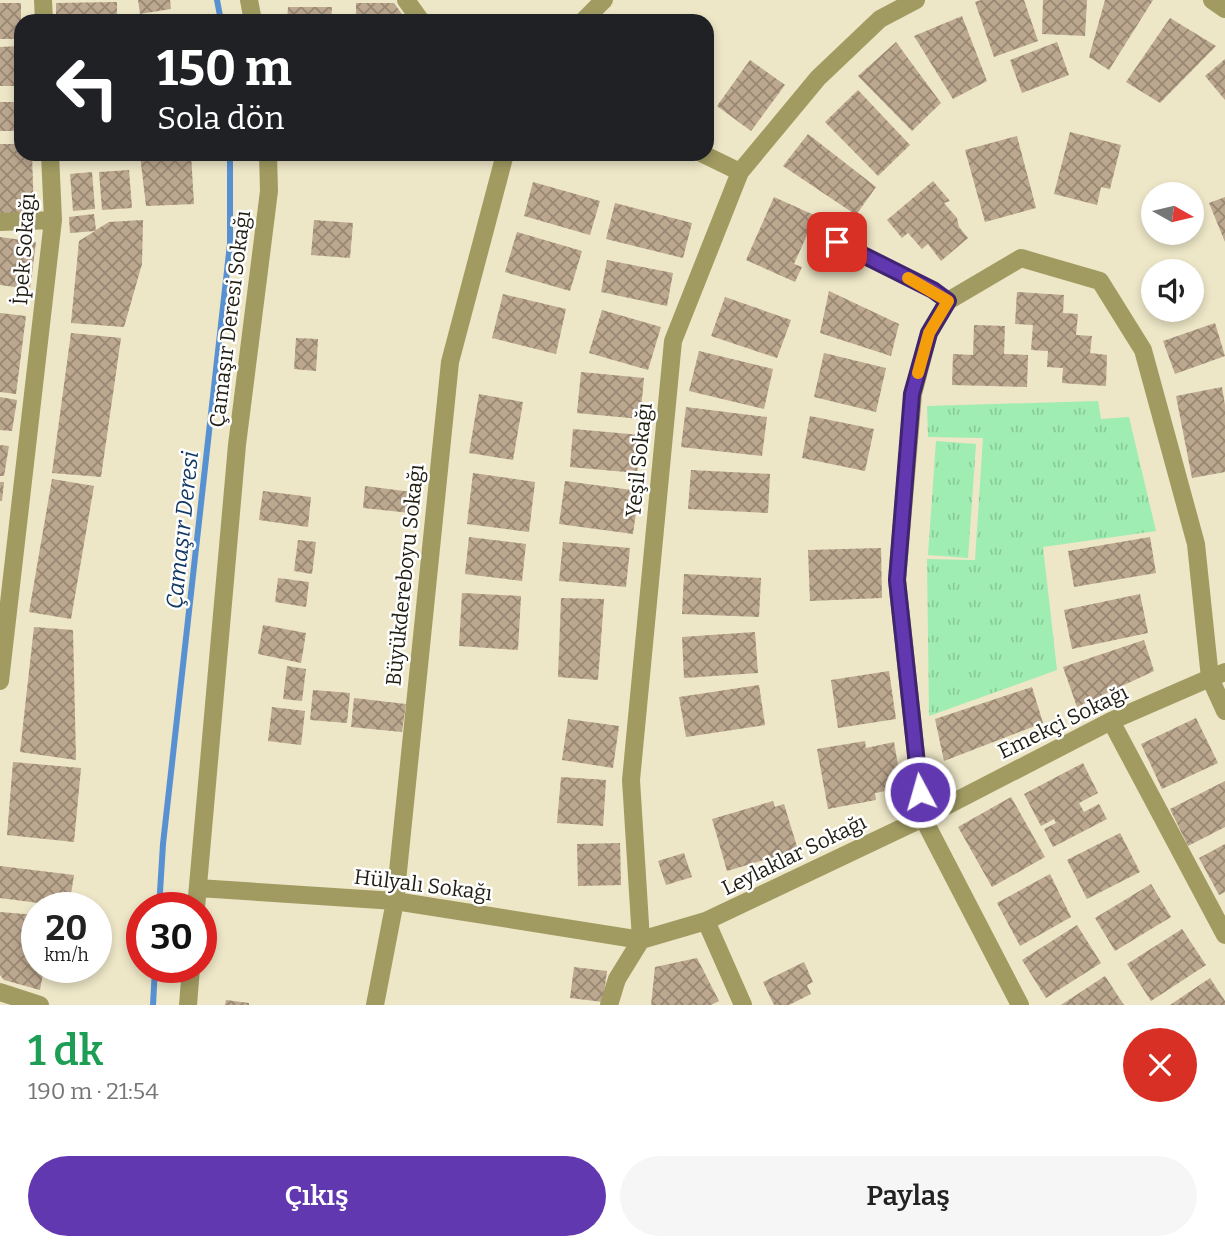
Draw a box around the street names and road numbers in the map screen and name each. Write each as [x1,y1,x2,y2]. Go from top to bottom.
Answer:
street label: İpek Sokağı [7,192,41,306]
street label: Çamaşır Deresi Sokağı [204,209,256,429]
street label: Yeşil Sokağı [620,401,658,519]
street label: Büyükdereboyu Sokağı [380,463,430,687]
street label: Emekçi Sokağı [994,679,1132,765]
street label: Leylaklar Sokağı [717,809,871,901]
street label: Hülyalı Sokağı [352,864,494,906]

